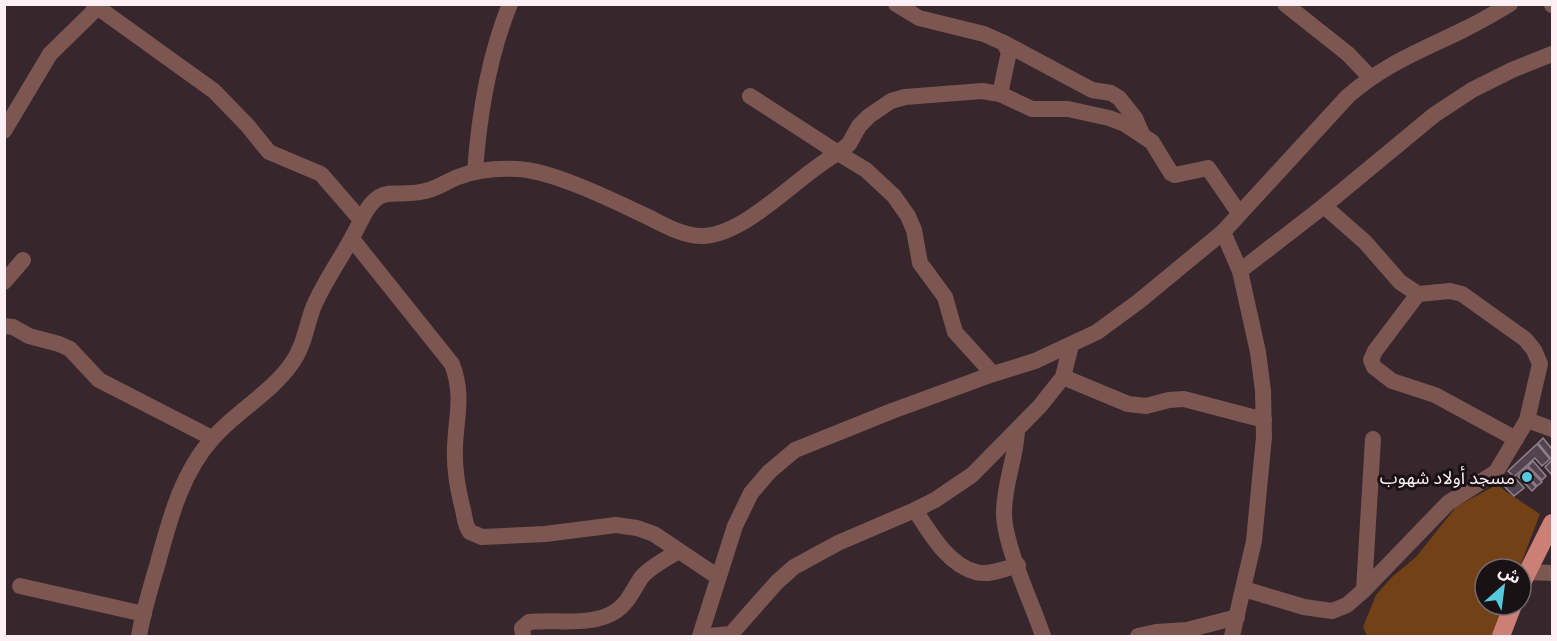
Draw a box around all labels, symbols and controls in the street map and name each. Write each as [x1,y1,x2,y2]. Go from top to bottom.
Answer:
place label: مسجد أولاد شهوب [1380,466,1515,489]
marker: مسجد أولاد شهوب [1520,470,1534,484]
north arrow [1473,557,1533,617]
text: ش [1496,560,1524,588]

